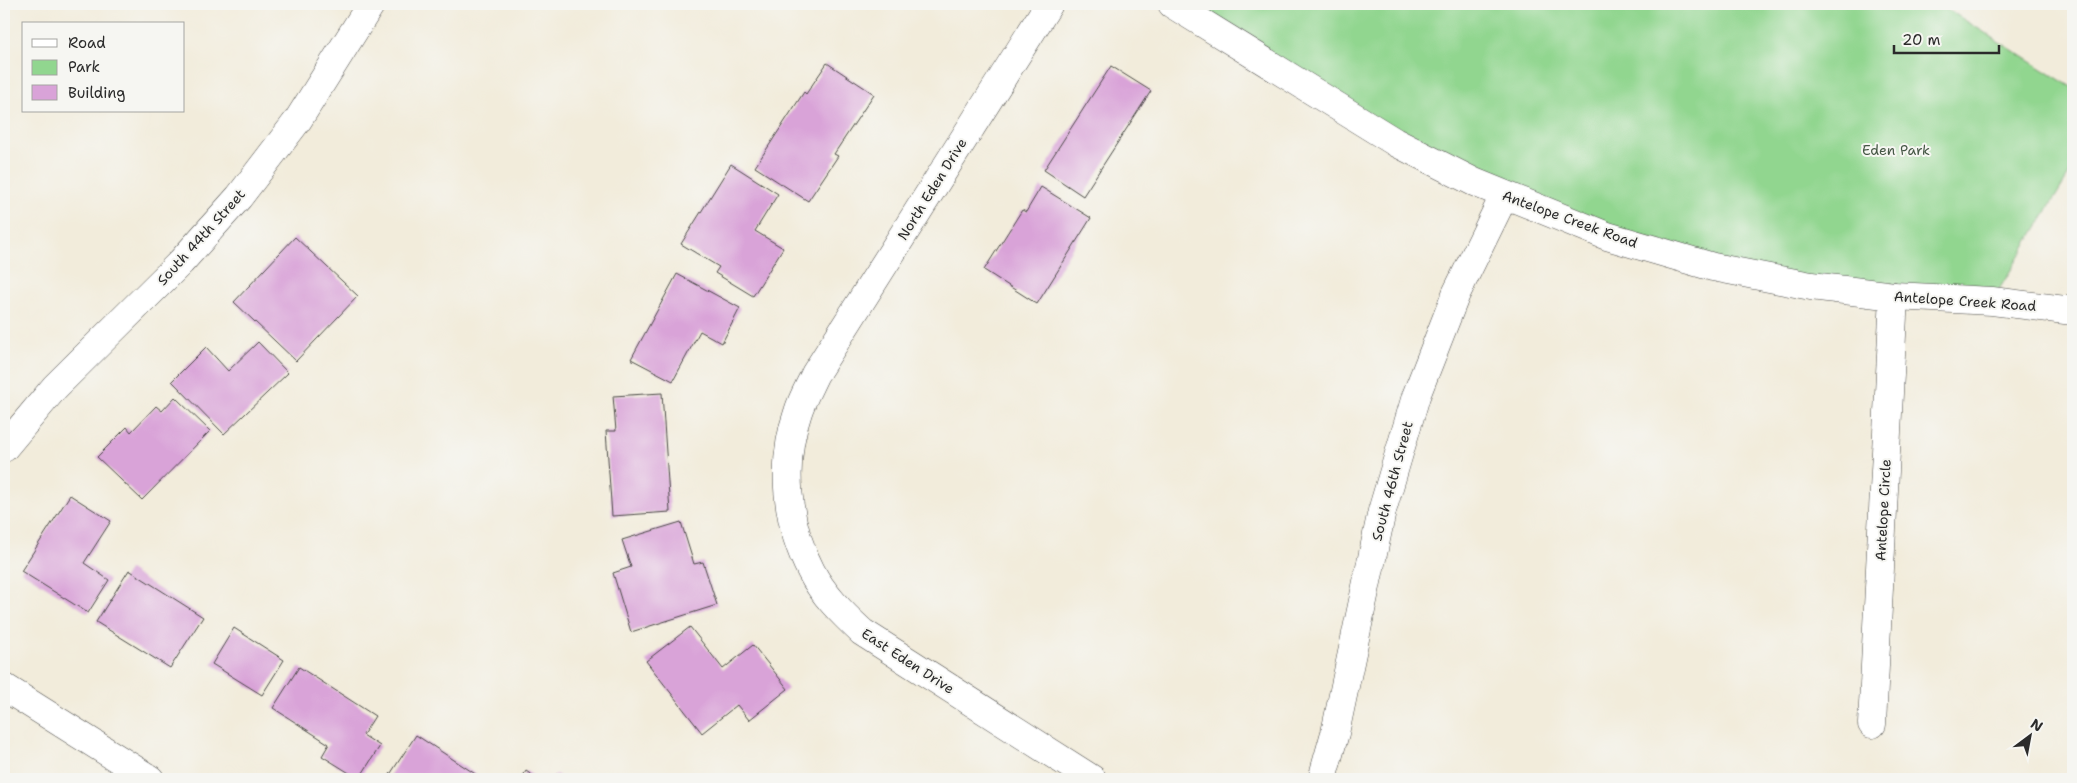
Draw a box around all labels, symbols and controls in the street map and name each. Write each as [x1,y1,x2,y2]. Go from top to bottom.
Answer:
legend [22,22,185,112]
scale bar [1894,22,2000,54]
text: 20 m [1902,30,1941,50]
text: Road [68,33,106,53]
text: Park [68,57,100,77]
text: Building [68,83,125,103]
street label: North Eden Drive [893,135,971,243]
park label: Eden Park [1862,141,1930,159]
street label: South 44th Street [153,185,249,289]
street label: Antelope Creek Road [1500,186,1640,252]
street label: Antelope Creek Road [1893,287,2037,315]
street label: South 46th Street [1367,419,1417,543]
street label: Antelope Circle [1871,459,1895,561]
street label: East Eden Drive [858,624,958,698]
north arrow [2004,710,2054,760]
text: N [2027,714,2046,736]

